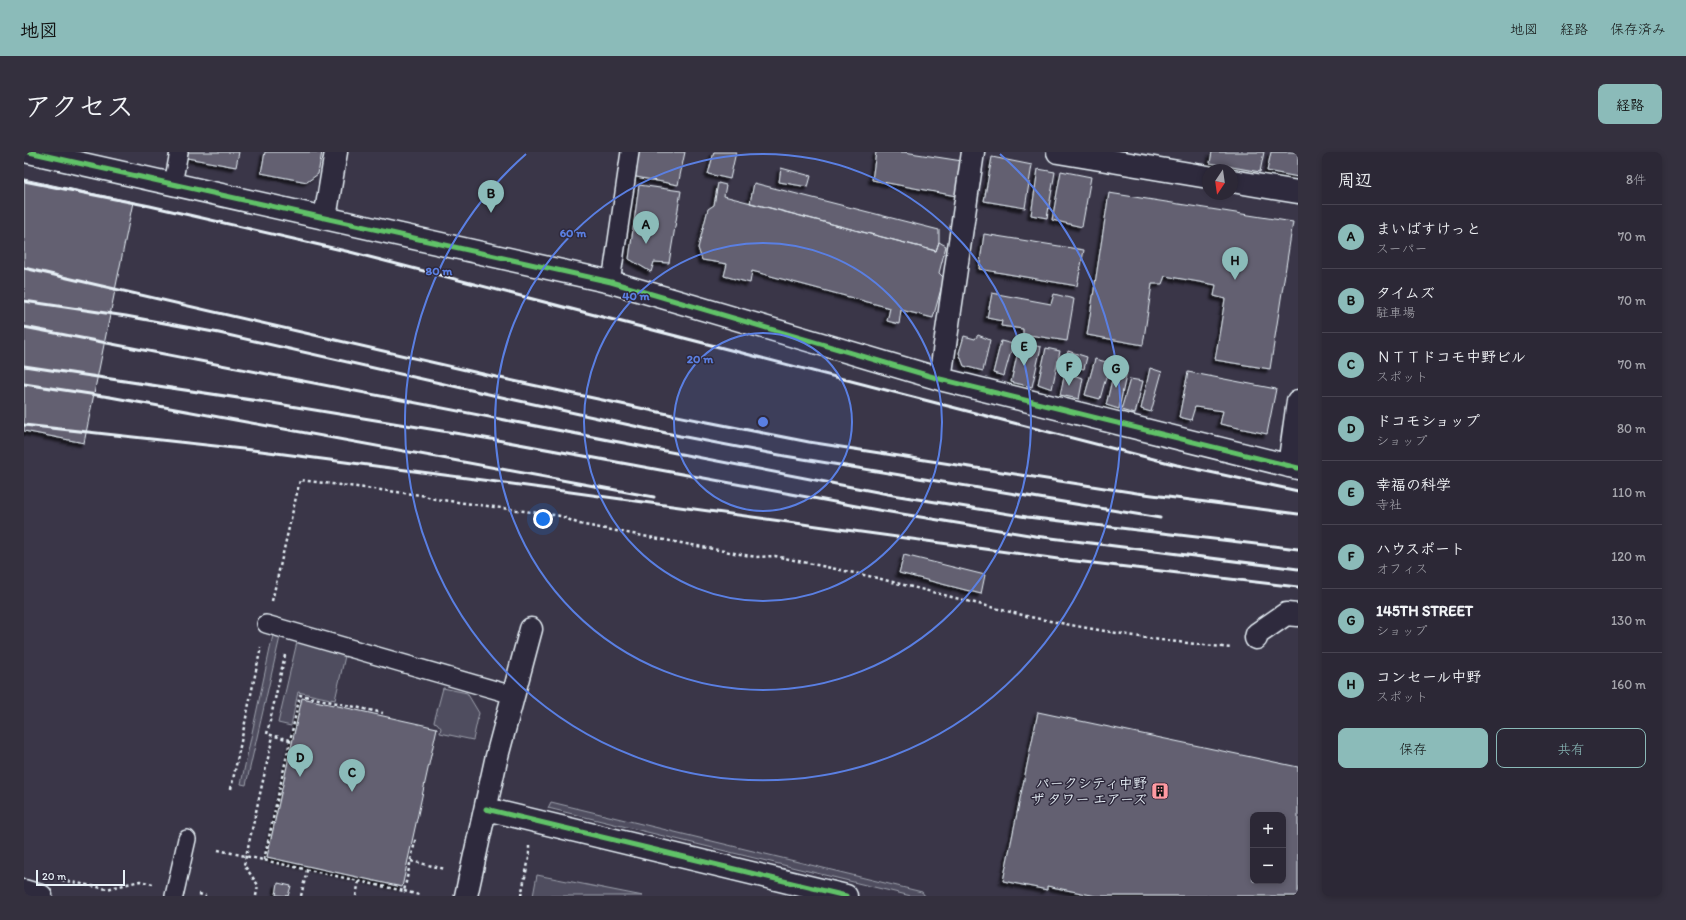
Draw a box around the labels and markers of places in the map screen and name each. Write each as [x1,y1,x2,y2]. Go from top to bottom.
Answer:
pin: B [478,180,504,213]
pin: A [633,211,659,244]
pin: H [1222,247,1248,280]
pin: E [1011,333,1037,366]
pin: F [1056,353,1082,386]
pin: G [1103,355,1129,388]
centre of rings [756,415,770,429]
pin: D [287,744,313,777]
pin: C [339,759,365,792]
place label: パークシティ中野 ザ タワー エアーズ [1030,775,1147,808]
building icon: パークシティ中野 ザ タワー エアーズ [1150,781,1170,801]

